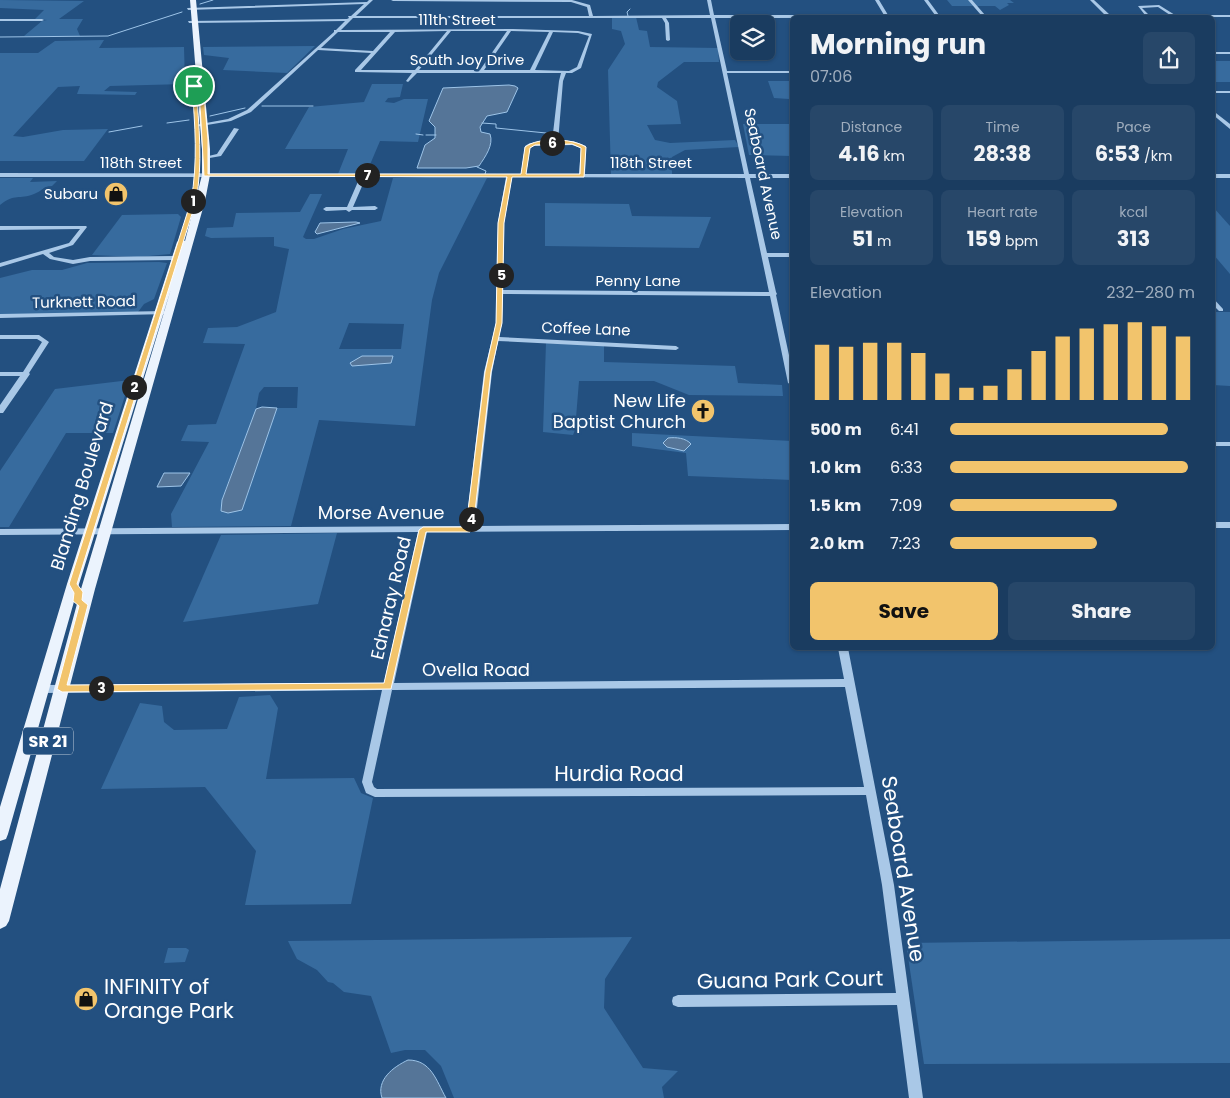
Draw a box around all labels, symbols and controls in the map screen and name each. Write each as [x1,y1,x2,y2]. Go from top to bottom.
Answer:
street label: 111th Street [418,9,496,30]
map controls [730,15,775,60]
button: layers [730,15,775,60]
text: Morning run [810,25,986,64]
button: share [1143,32,1195,84]
street label: South Joy Drive [410,49,524,70]
pin [173,65,215,107]
text: 07:06 [810,65,852,88]
icon: arrive [180,72,208,100]
street label: Seaboard Avenue [739,106,788,242]
text: Distance [841,117,902,137]
text: Time [985,117,1020,137]
text: Pace [1116,117,1151,137]
pin: 6 [540,130,564,156]
text: 6 [548,133,557,153]
text: 4.16 [838,139,880,168]
text: 28:38 [974,139,1031,168]
text: 6:53 [1095,139,1140,168]
text: km [880,146,905,166]
text: /km [1140,146,1172,166]
street label: 118th Street [100,152,182,173]
street label: 118th Street [610,152,692,173]
pin: 7 [354,162,380,188]
text: 7 [364,165,371,185]
shop icon: Subaru [103,181,129,207]
place label: Subaru [44,183,98,204]
pin: 1 [180,188,206,214]
text: 1 [191,191,196,211]
text: Elevation [840,202,903,222]
text: Heart rate [967,202,1038,222]
text: kcal [1119,202,1148,222]
text: 51 [852,224,873,253]
text: 159 [967,224,1001,253]
text: 313 [1117,224,1150,253]
text: m [873,231,891,251]
text: bpm [1001,231,1038,251]
pin: 5 [488,262,514,288]
text: 5 [497,265,506,285]
street label: Penny Lane [595,270,681,291]
text: Elevation [810,281,882,304]
text: 232–280 m [1106,281,1195,304]
street label: Turknett Road [32,290,136,313]
street label: Coffee Lane [541,316,631,341]
pin: 2 [122,374,146,400]
text: 2 [131,377,139,397]
place label: New Life Baptist Church [553,388,686,434]
street label: Blanding Boulevard [44,398,119,573]
church icon: New Life Baptist Church [690,398,716,424]
text: 500 m [810,418,862,441]
text: 6:41 [890,418,919,441]
text: 1.0 km [810,456,861,479]
text: 6:33 [890,456,922,479]
text: 1.5 km [810,494,861,517]
text: 7:09 [890,494,922,517]
street label: Morse Avenue [318,500,444,525]
pin: 4 [458,506,484,532]
text: 4 [467,509,476,529]
text: 2.0 km [810,532,864,555]
text: 7:23 [890,532,921,555]
street label: Ednaray Road [364,534,417,662]
button: Save [810,582,998,640]
button: Share [1008,582,1195,640]
street label: Ovella Road [422,657,530,682]
pin: 3 [88,676,114,700]
text: 3 [97,678,106,698]
road number: SR 21 [23,728,73,754]
street label: Hurdia Road [554,759,684,788]
street label: Seaboard Avenue [874,774,933,964]
street label: Guana Park Court [697,963,883,996]
place label: INFINITY of Orange Park [104,972,234,1025]
shop icon: INFINITY of Orange Park [73,986,99,1012]

